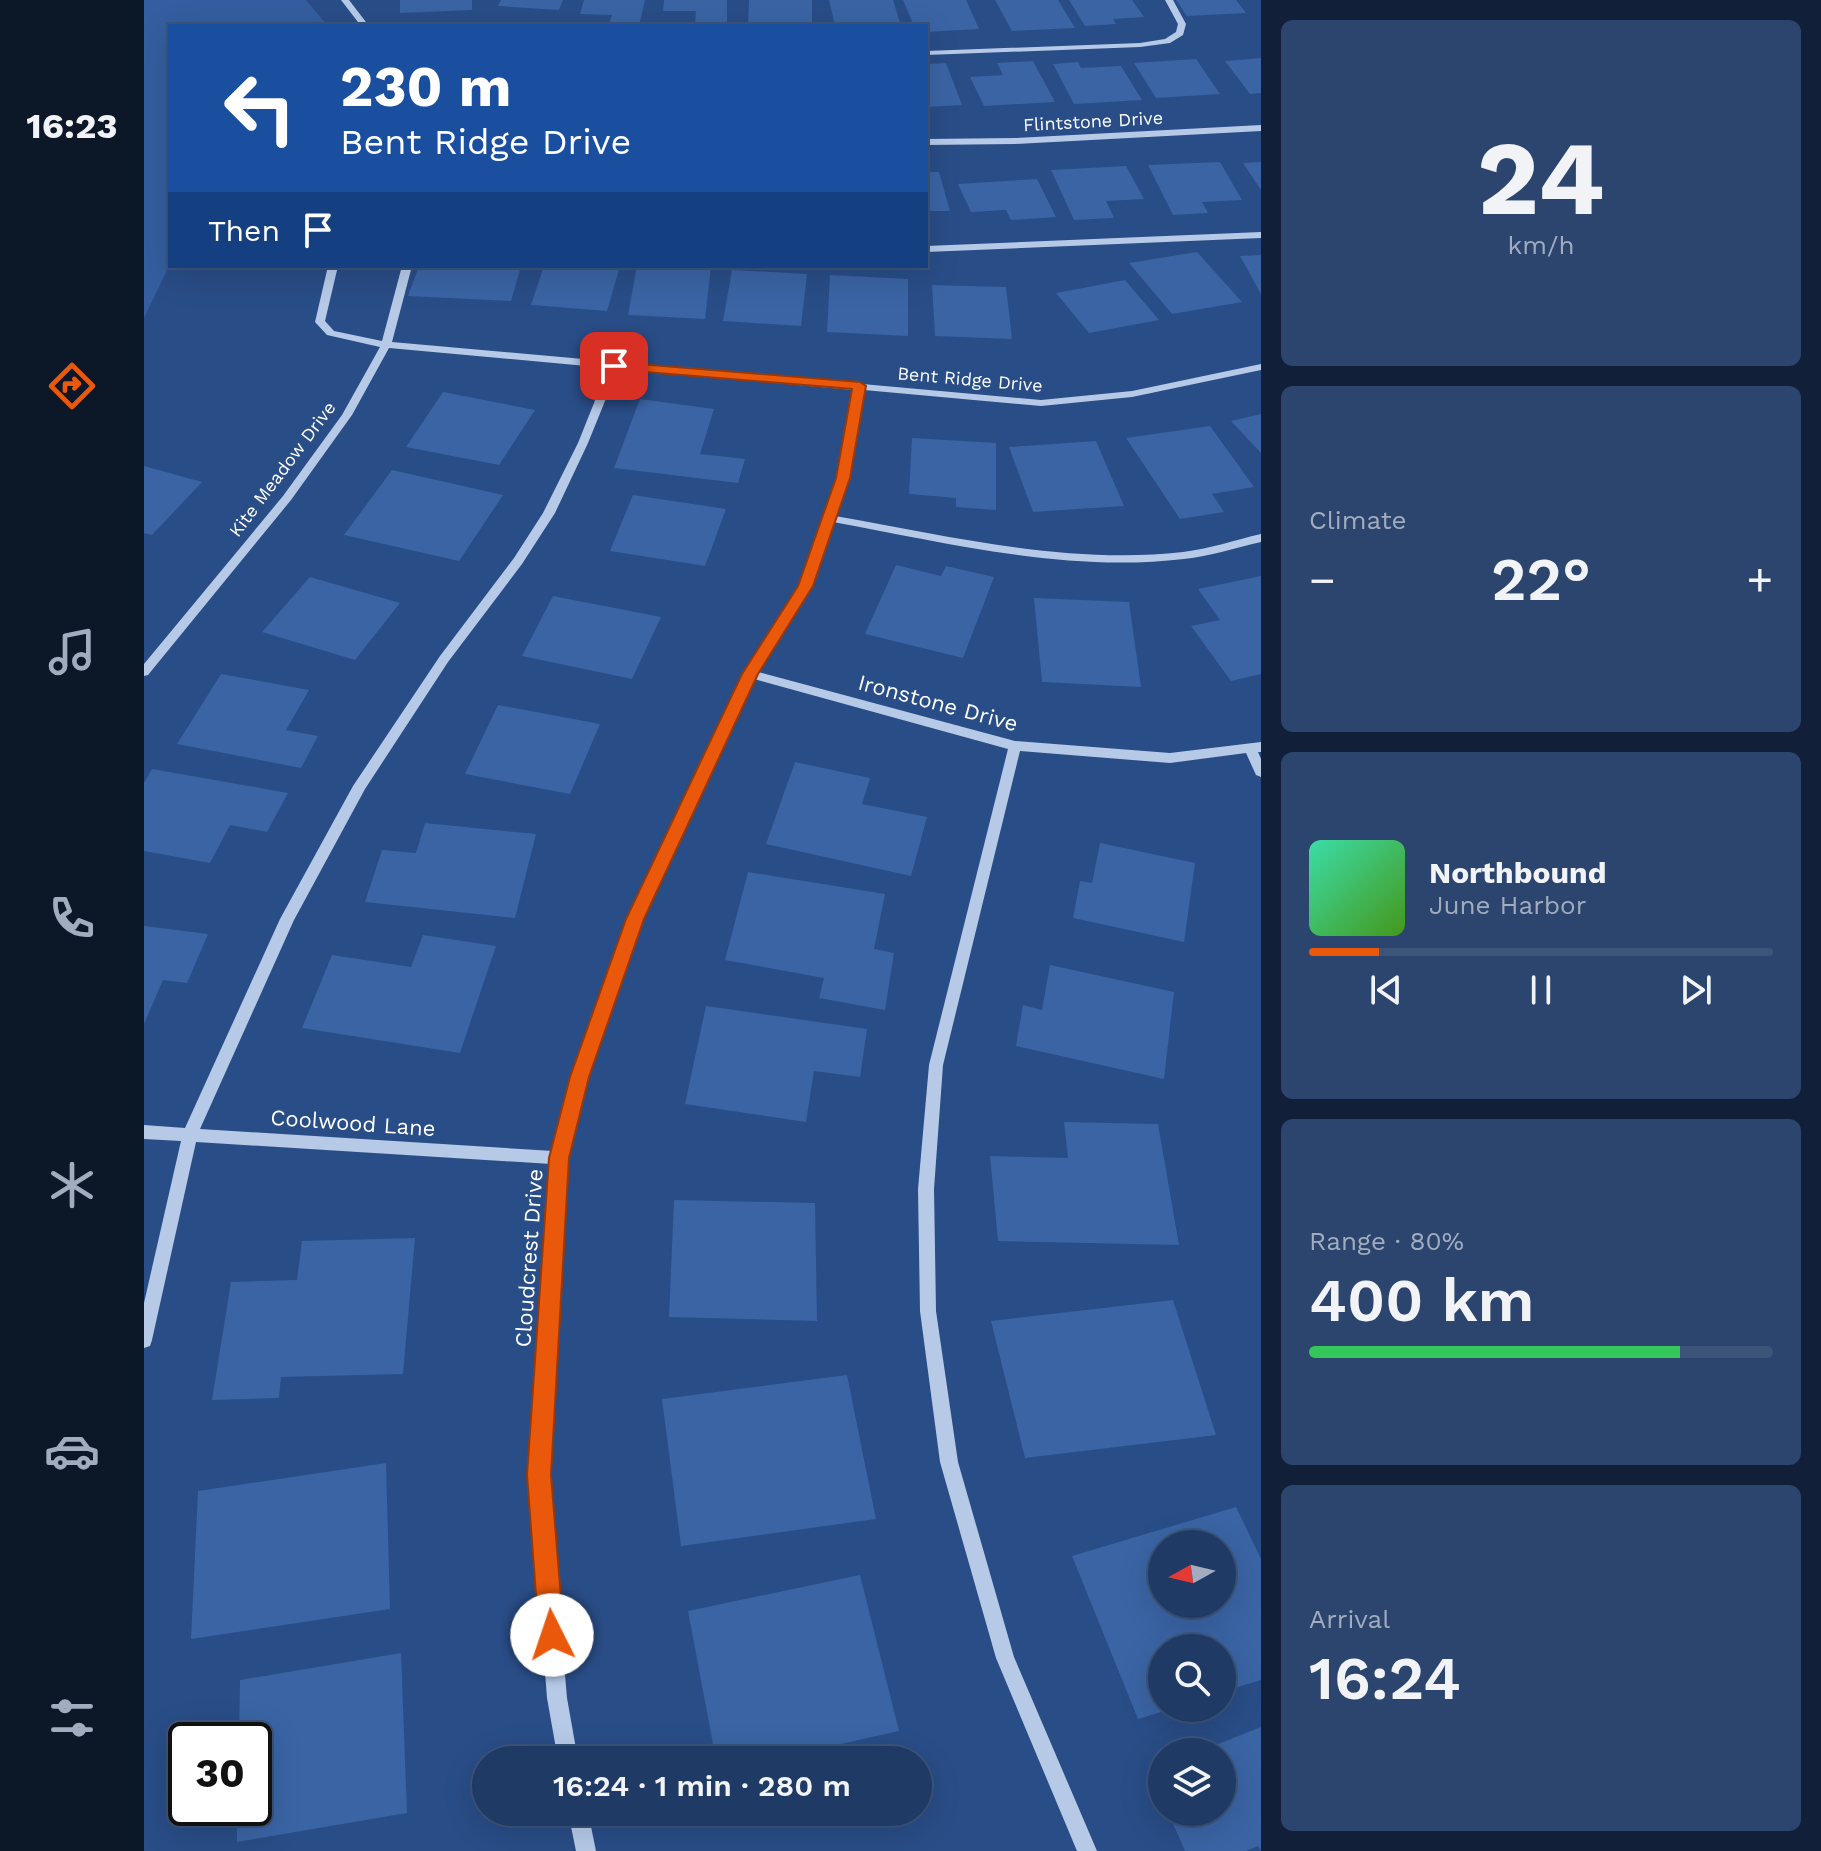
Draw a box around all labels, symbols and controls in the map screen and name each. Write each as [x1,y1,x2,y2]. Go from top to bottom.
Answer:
text: 230 m [340,54,511,120]
icon: left [208,56,312,160]
text: 16:23 [26,105,118,147]
street label: Flintstone Drive [1022,107,1164,135]
text: 24 [1477,117,1605,239]
text: Bent Ridge Drive [340,121,631,163]
icon: arrive [296,208,340,252]
text: Then [208,213,280,248]
text: km/h [1508,230,1574,260]
pin [580,332,648,400]
icon: arrive [592,344,636,388]
icon: directions [44,358,100,414]
street label: Bent Ridge Drive [897,362,1043,396]
street label: Kite Meadow Drive [224,397,340,541]
text: Climate [1309,505,1407,535]
text: 22° [1491,544,1591,615]
text: − [1309,554,1336,606]
text: + [1746,554,1773,606]
icon: music [44,624,100,680]
street label: Ironstone Drive [855,670,1021,736]
text: Northbound [1429,855,1606,890]
icon: phone [44,890,100,946]
text: June Harbor [1429,890,1586,920]
icon: previous [1364,968,1408,1012]
icon: pause [1519,968,1563,1012]
icon: next [1674,968,1718,1012]
street label: Coolwood Lane [270,1105,436,1141]
icon: climate [44,1157,100,1213]
street label: Cloudcrest Drive [510,1168,548,1348]
text: Range · 80% [1309,1226,1464,1256]
text: 400 km [1309,1265,1534,1336]
icon: car [44,1423,100,1479]
north arrow [1148,1530,1236,1618]
map controls [1148,1530,1236,1826]
position arrow [510,1593,594,1677]
text: Arrival [1309,1604,1390,1634]
button: search [1148,1634,1236,1722]
text: 16:24 [1309,1643,1461,1714]
icon: filters [44,1690,100,1746]
speed limit sign: 30 [168,1722,272,1826]
button: layers [1148,1738,1236,1826]
text: 16:24 · 1 min · 280 m [553,1768,851,1803]

